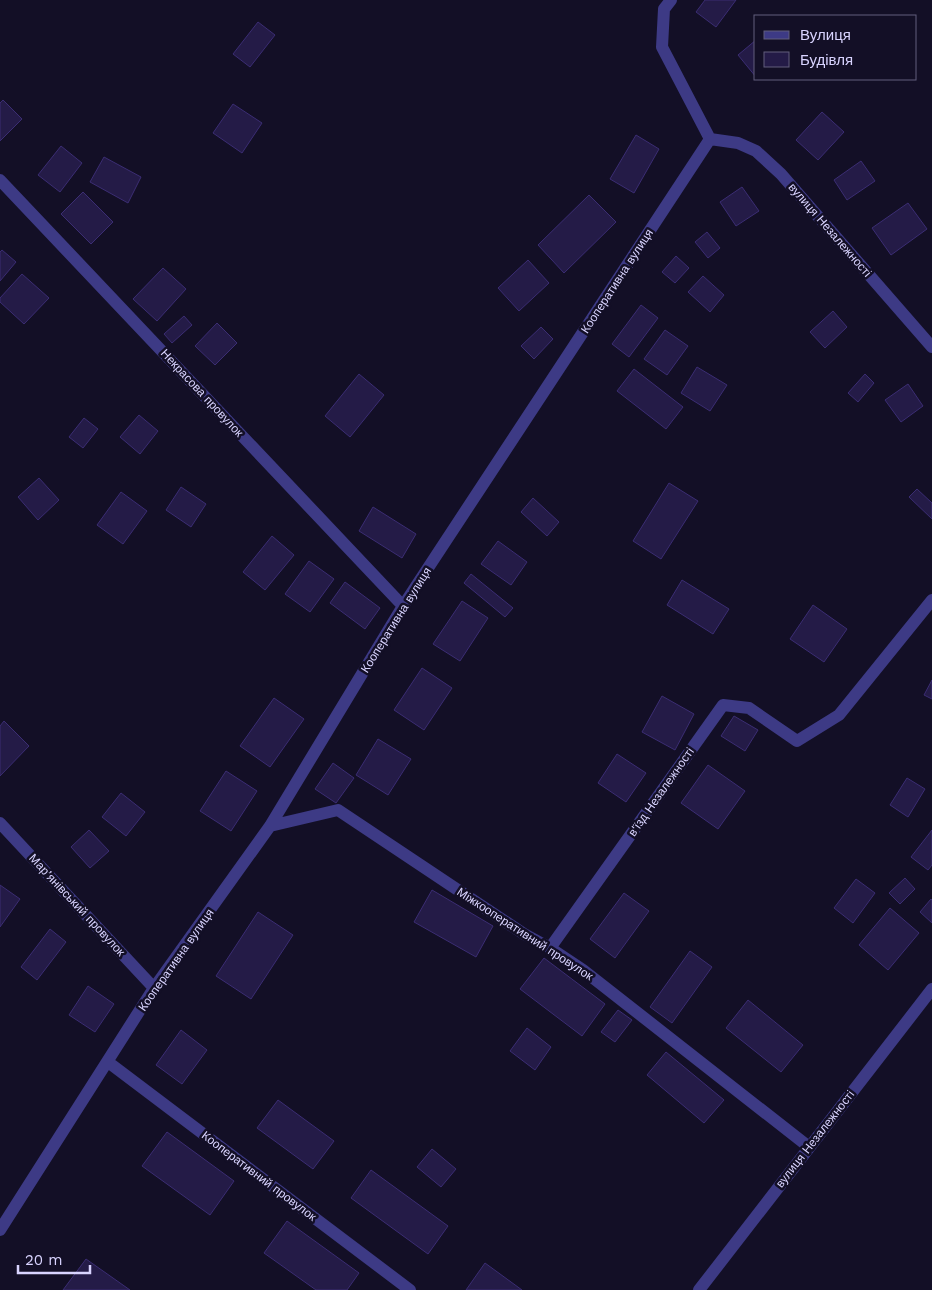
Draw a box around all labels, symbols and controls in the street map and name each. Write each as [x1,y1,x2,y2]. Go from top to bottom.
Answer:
legend [754,15,917,80]
text: Вулиця [800,26,851,44]
text: Будівля [800,51,853,69]
street label: вулиця Незалежності [786,180,874,280]
street label: Кооперативна вулиця [578,226,656,336]
street label: Некрасова провулок [158,346,247,440]
street label: Кооперативна вулиця [358,565,434,675]
street label: в'їзд Незалежності [625,745,697,839]
street label: Мар’янівський провулок [26,851,128,959]
street label: Міжкооперативний провулок [454,885,596,984]
street label: Кооперативна вулиця [135,906,217,1014]
street label: вулиця Незалежності [773,1088,857,1190]
street label: Кооперативний провулок [199,1128,320,1224]
scale bar [18,1242,90,1274]
text: 20 m [25,1251,63,1269]

